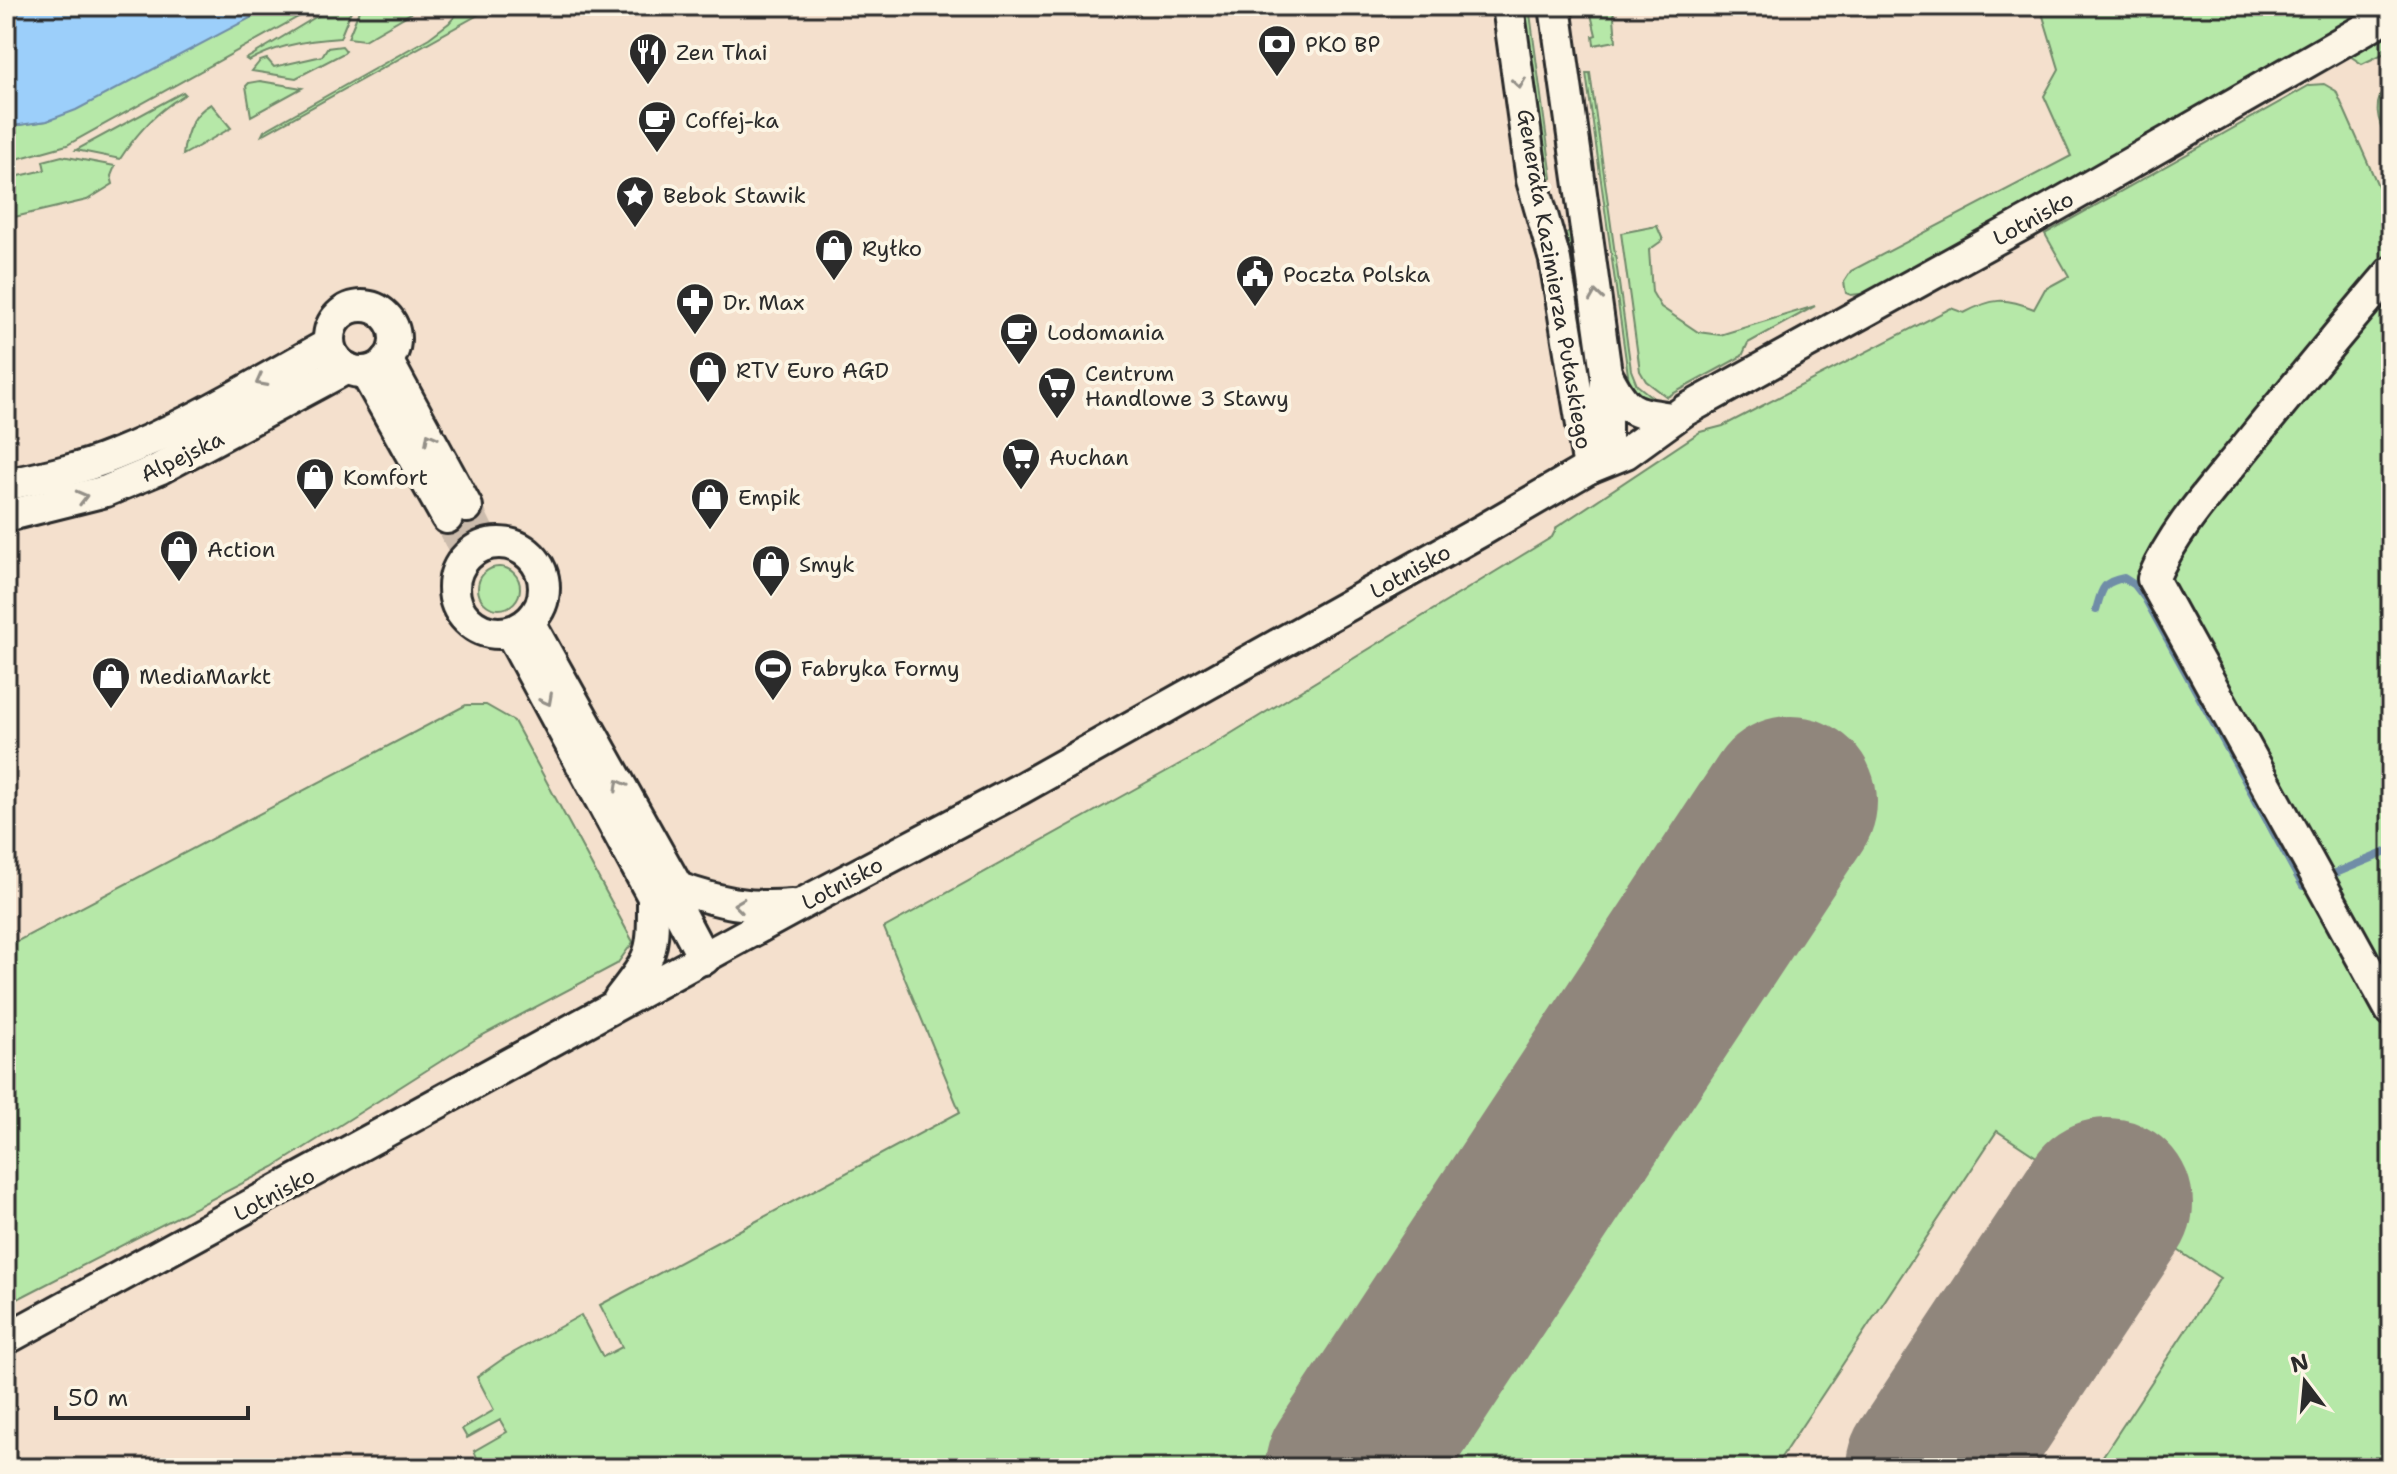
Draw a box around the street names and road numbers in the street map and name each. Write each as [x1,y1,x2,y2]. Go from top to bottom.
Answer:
street label: Generała Kazimierza Pułaskiego [1510,107,1599,452]
street label: Lotnisko [1988,184,2079,253]
street label: Alpejska [136,424,229,489]
street label: Lotnisko [1365,537,1456,606]
street label: Lotnisko [796,850,888,917]
street label: Lotnisko [228,1161,320,1228]

